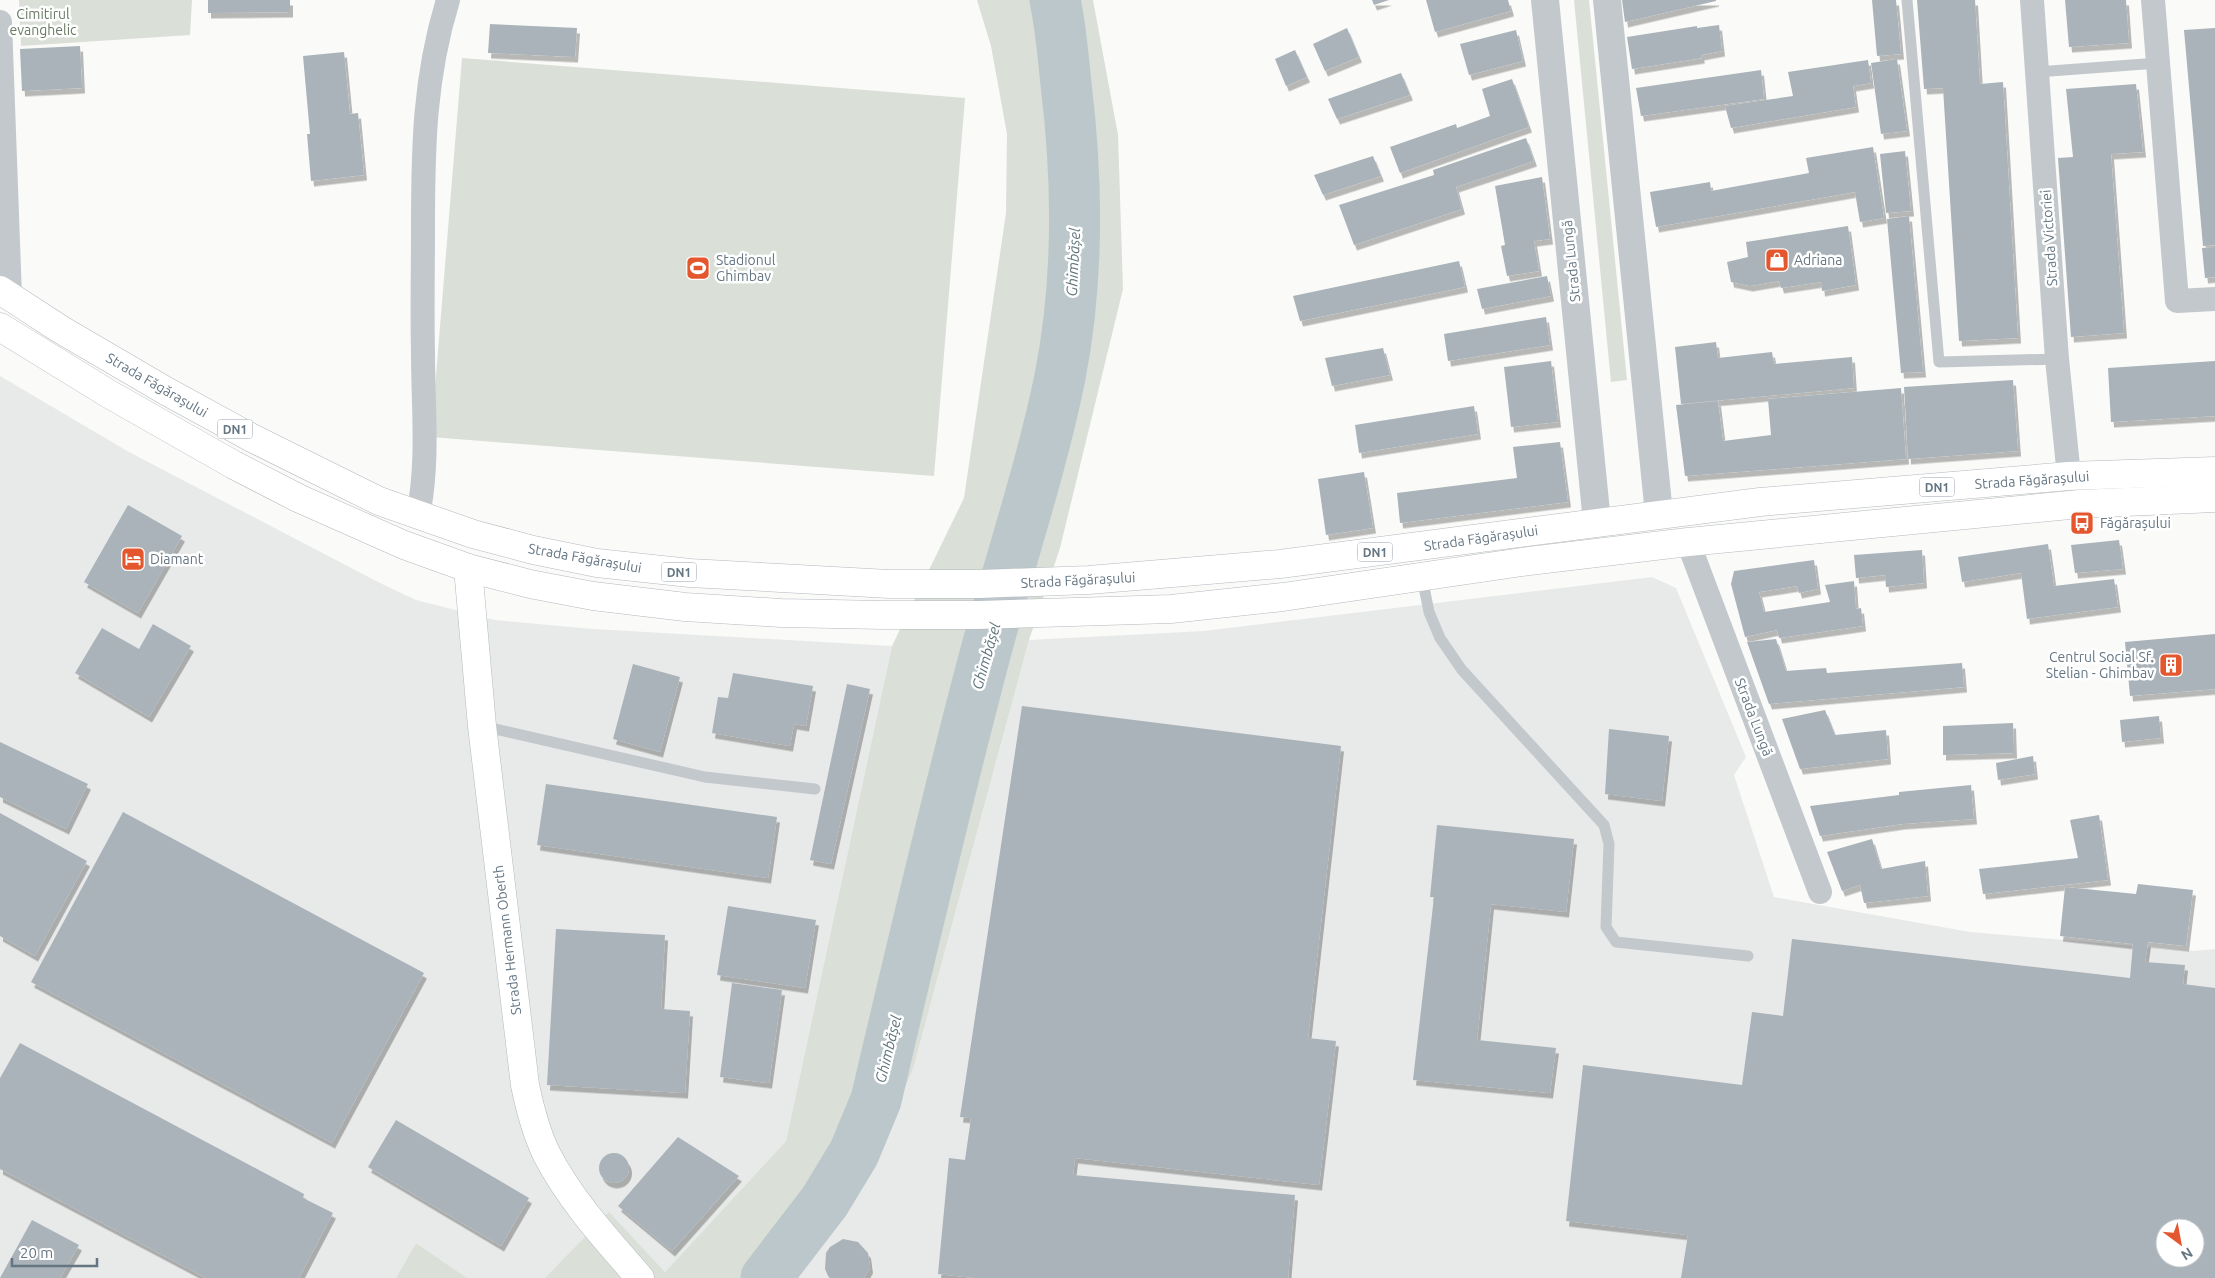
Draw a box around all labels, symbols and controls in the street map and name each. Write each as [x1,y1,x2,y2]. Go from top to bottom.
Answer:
park label: Cimitirul evanghelic [9,6,77,38]
street label: Strada Victoriei [2038,189,2060,287]
street label: Strada Lungă [1559,219,1583,303]
water label: Ghimbășel [1063,226,1083,297]
shop icon: Adriana [1764,247,1790,273]
place label: Stadionul Ghimbav [716,252,776,284]
place label: Adriana [1794,252,1842,268]
sports icon: Stadionul Ghimbav [685,255,711,281]
street label: Strada Făgărașului [103,349,211,421]
road number: DN1 [218,419,252,438]
street label: Strada Făgărașului [1974,468,2090,492]
road number: DN1 [1920,478,1954,497]
bus stop icon: Făgărașului [2069,510,2095,536]
place label: Făgărașului [2100,515,2171,531]
street label: Strada Făgărașului [1423,522,1539,554]
street label: Strada Făgărașului [527,540,643,576]
road number: DN1 [1358,542,1392,562]
hotel icon: Diamant [120,546,146,572]
place label: Diamant [150,551,204,567]
road number: DN1 [662,562,696,582]
street label: Strada Făgărașului [1020,569,1136,591]
water label: Ghimbășel [968,620,1004,691]
place label: Centrul Social Sf. Stelian - Ghimbav [2046,649,2154,681]
building icon: Centrul Social Sf. Stelian - Ghimbav [2158,652,2184,678]
street label: Strada Lungă [1732,676,1776,758]
street label: Strada Hermann Oberth [490,864,524,1016]
water label: Ghimbășel [871,1013,905,1084]
north arrow [2155,1218,2205,1268]
scale bar [12,1236,98,1268]
text: 20 m [20,1244,53,1261]
text: N [2178,1244,2196,1264]

